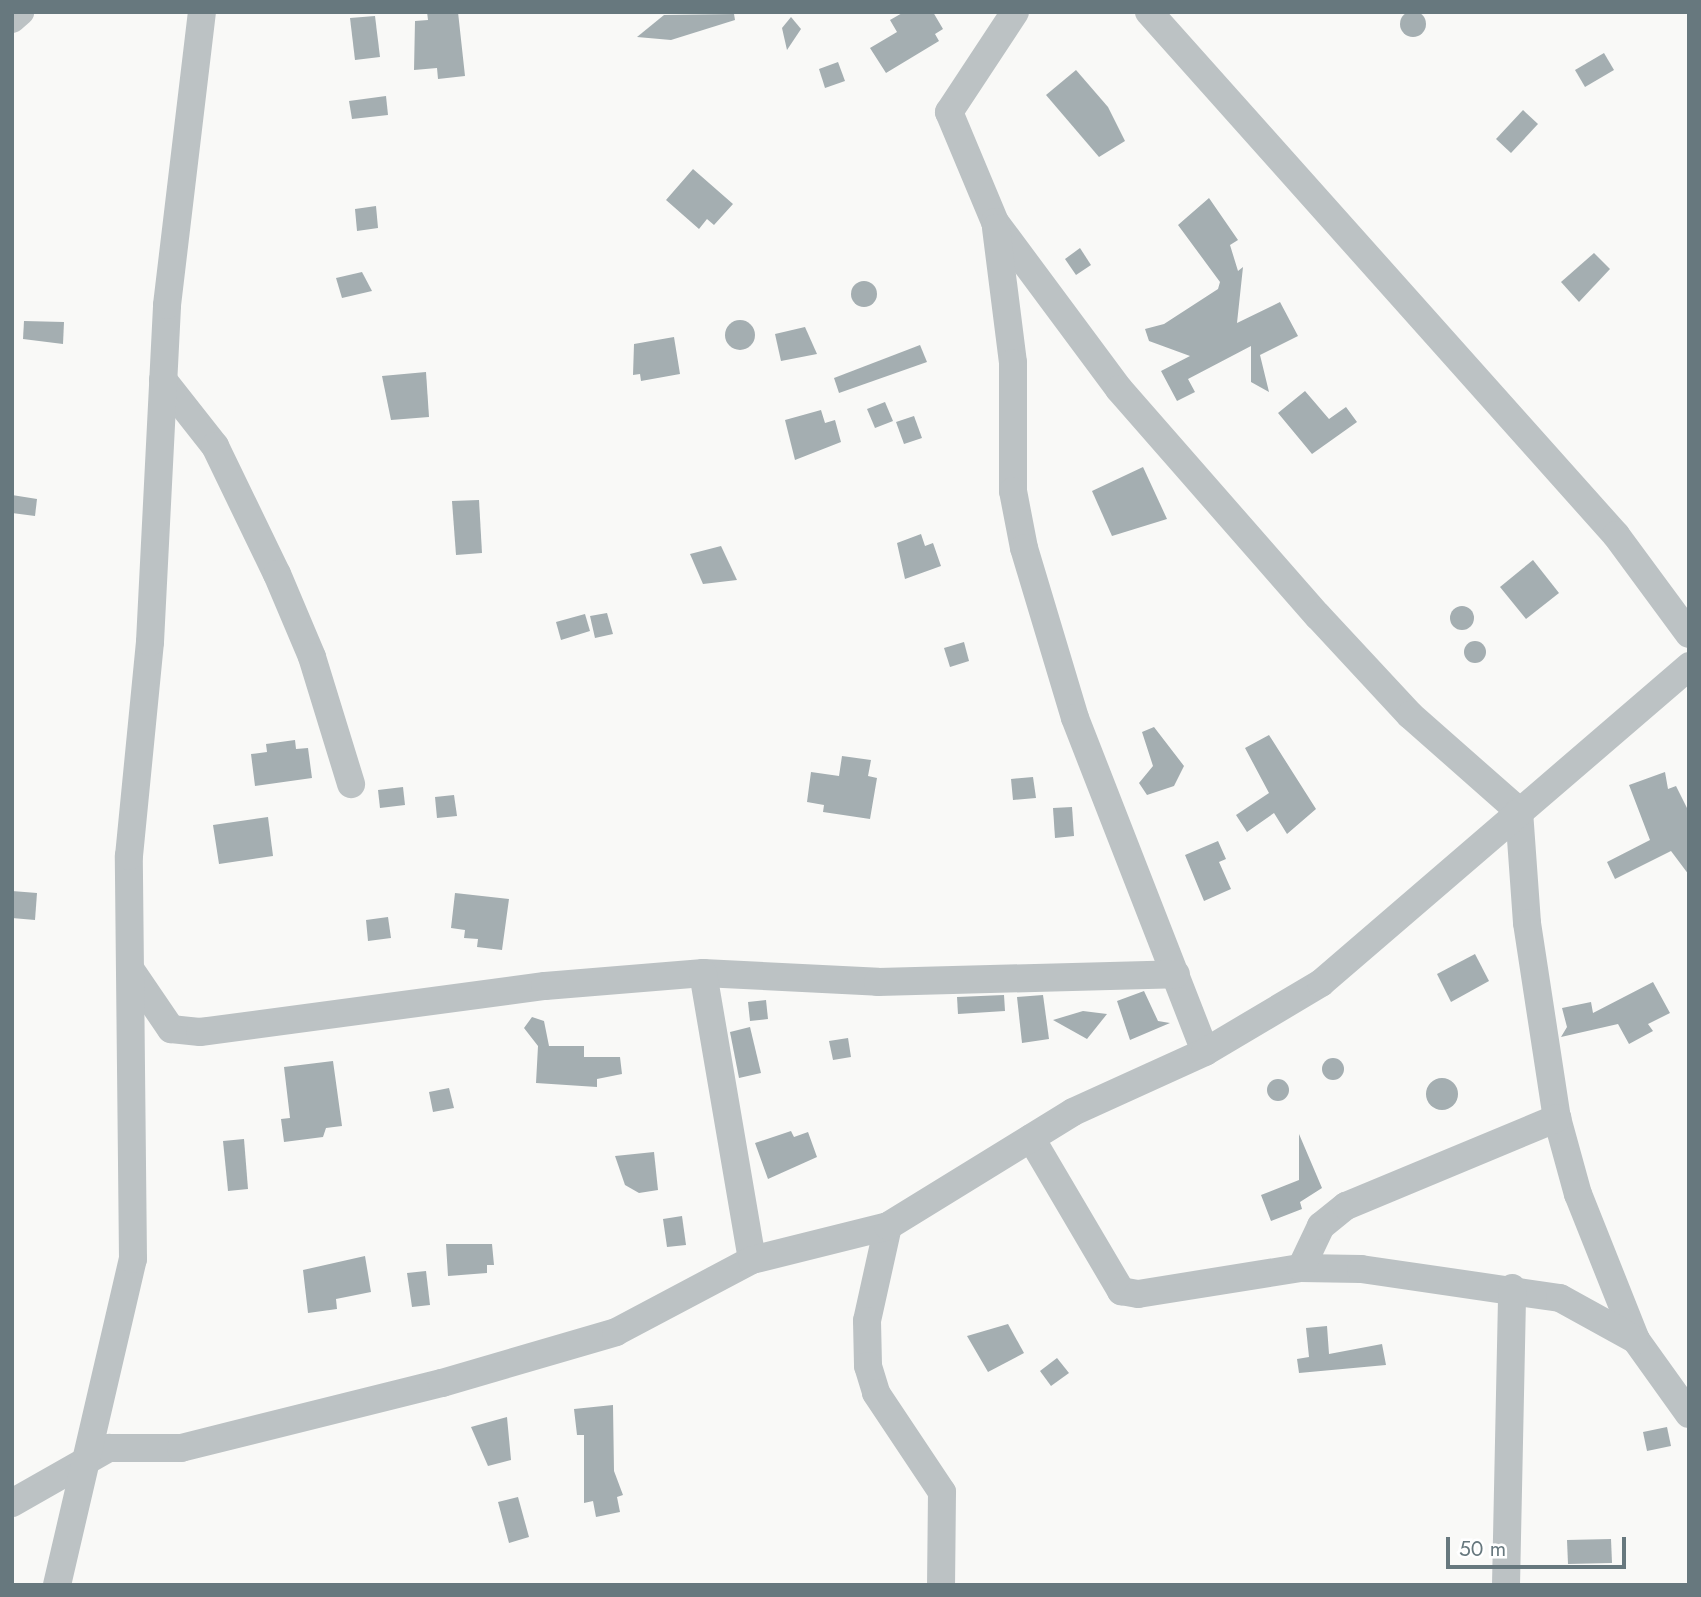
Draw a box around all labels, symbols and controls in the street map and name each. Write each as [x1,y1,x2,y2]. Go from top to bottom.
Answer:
scale bar [1449,1524,1629,1568]
text: 50 m [1459,1534,1506,1564]

